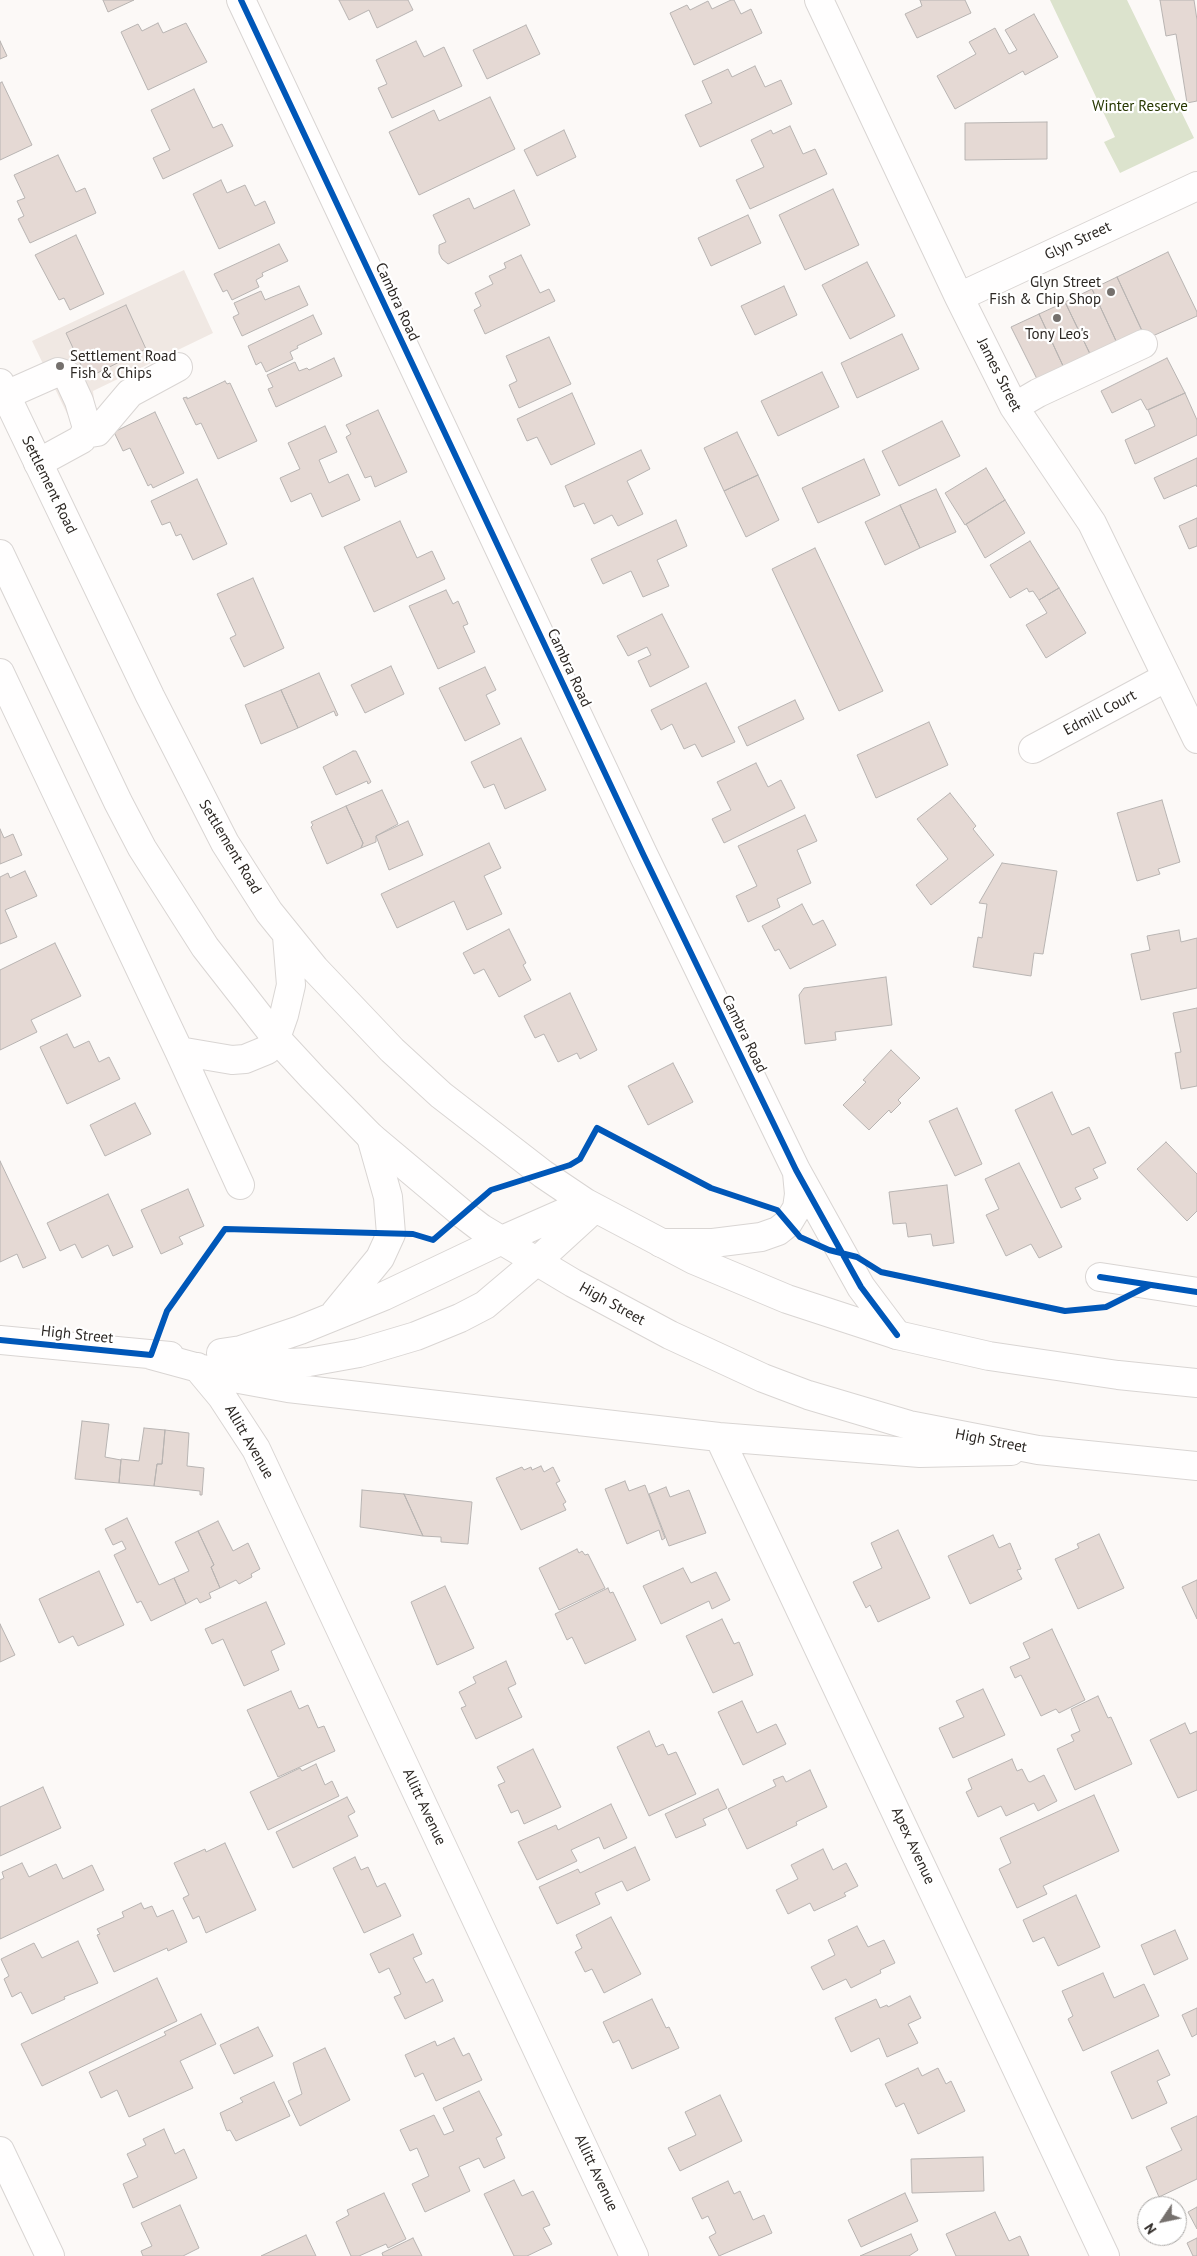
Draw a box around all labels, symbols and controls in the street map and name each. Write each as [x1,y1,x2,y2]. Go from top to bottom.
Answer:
park label: Winter Reserve [1092,98,1188,116]
street label: Glyn Street [1042,218,1114,264]
street label: Cambra Road [371,260,423,344]
place label: Glyn Street Fish & Chip Shop [989,274,1101,309]
marker: Glyn Street Fish & Chip Shop [1105,286,1117,298]
marker: Tony Leo's [1051,312,1063,324]
place label: Tony Leo's [1025,326,1089,344]
street label: James Street [973,335,1025,415]
place label: Settlement Road Fish & Chips [70,348,177,383]
marker: Settlement Road Fish & Chips [54,360,66,372]
street label: Settlement Road [18,433,80,537]
street label: Cambra Road [543,626,595,710]
street label: Edmill Court [1061,686,1139,740]
street label: Settlement Road [195,797,265,897]
street label: Cambra Road [717,992,771,1076]
street label: High Street [576,1279,648,1329]
street label: High Street [40,1322,114,1348]
street label: Allitt Avenue [221,1402,277,1482]
street label: High Street [954,1425,1028,1457]
street label: Allitt Avenue [398,1766,450,1848]
street label: Apex Avenue [887,1805,939,1887]
street label: Allitt Avenue [570,2132,622,2214]
north arrow [1137,2196,1187,2246]
text: N [1140,2220,1160,2238]

